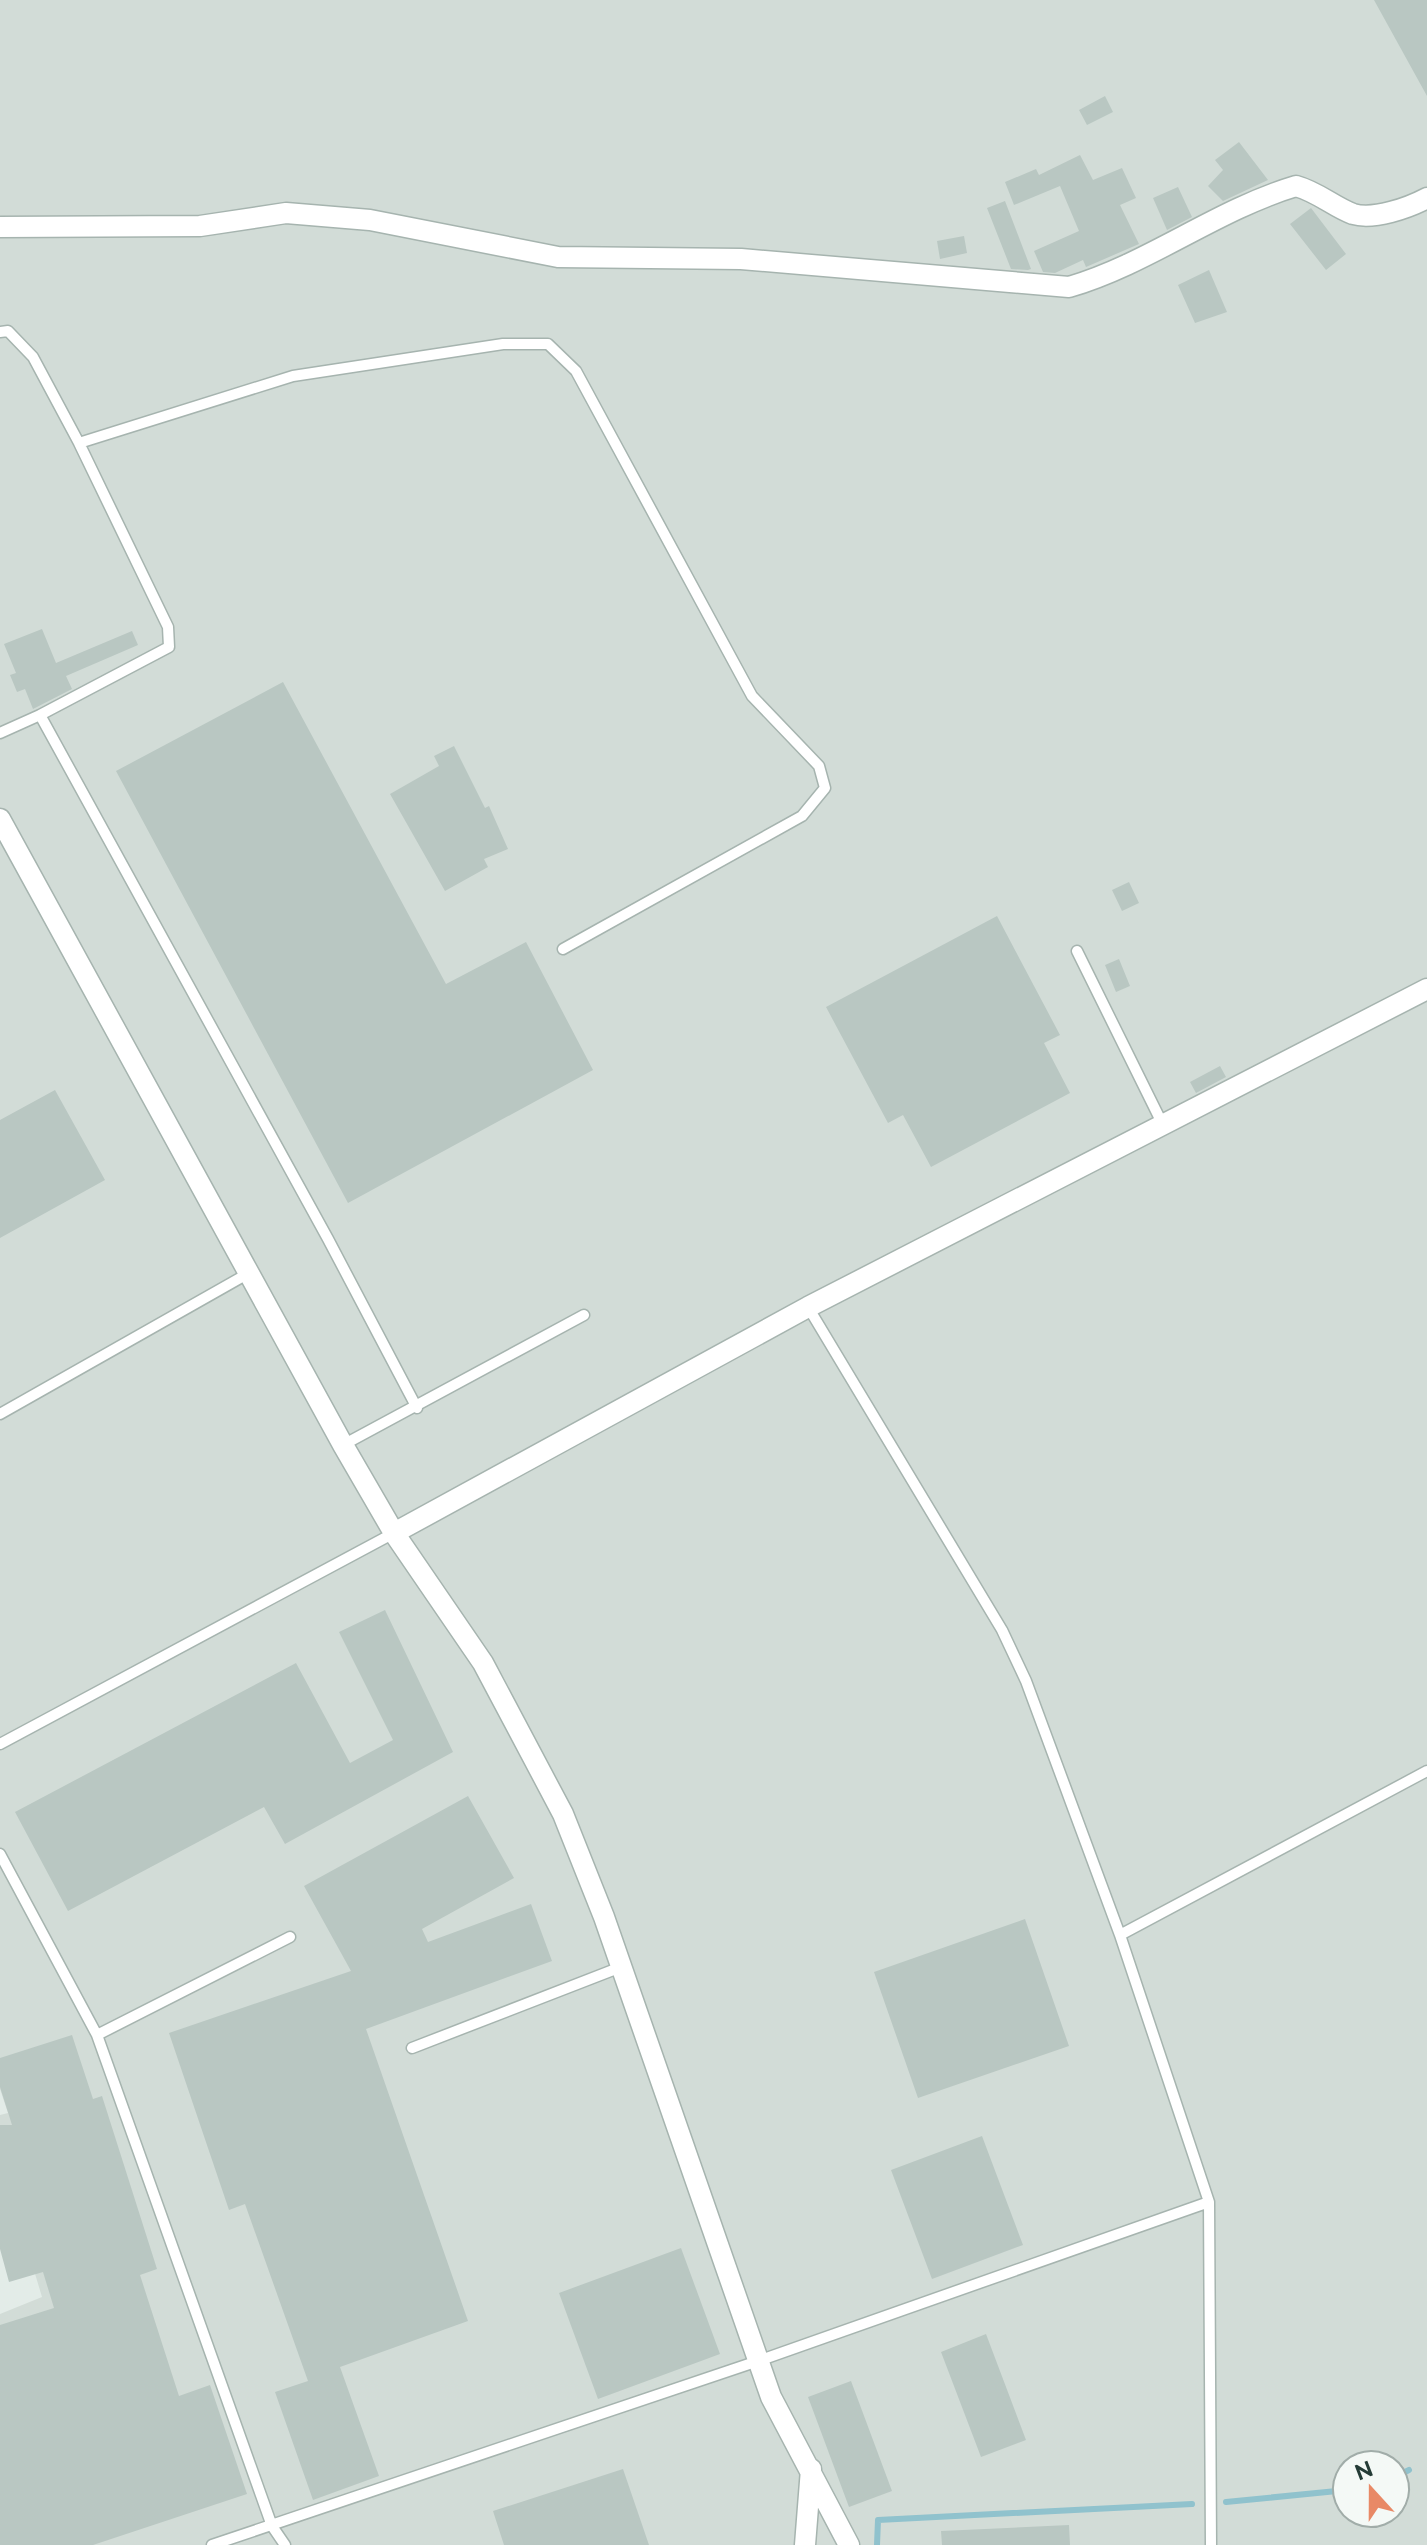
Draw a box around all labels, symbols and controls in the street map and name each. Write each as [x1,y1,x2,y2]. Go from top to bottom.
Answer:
north arrow [1331,2449,1411,2529]
text: N [1351,2455,1376,2485]

